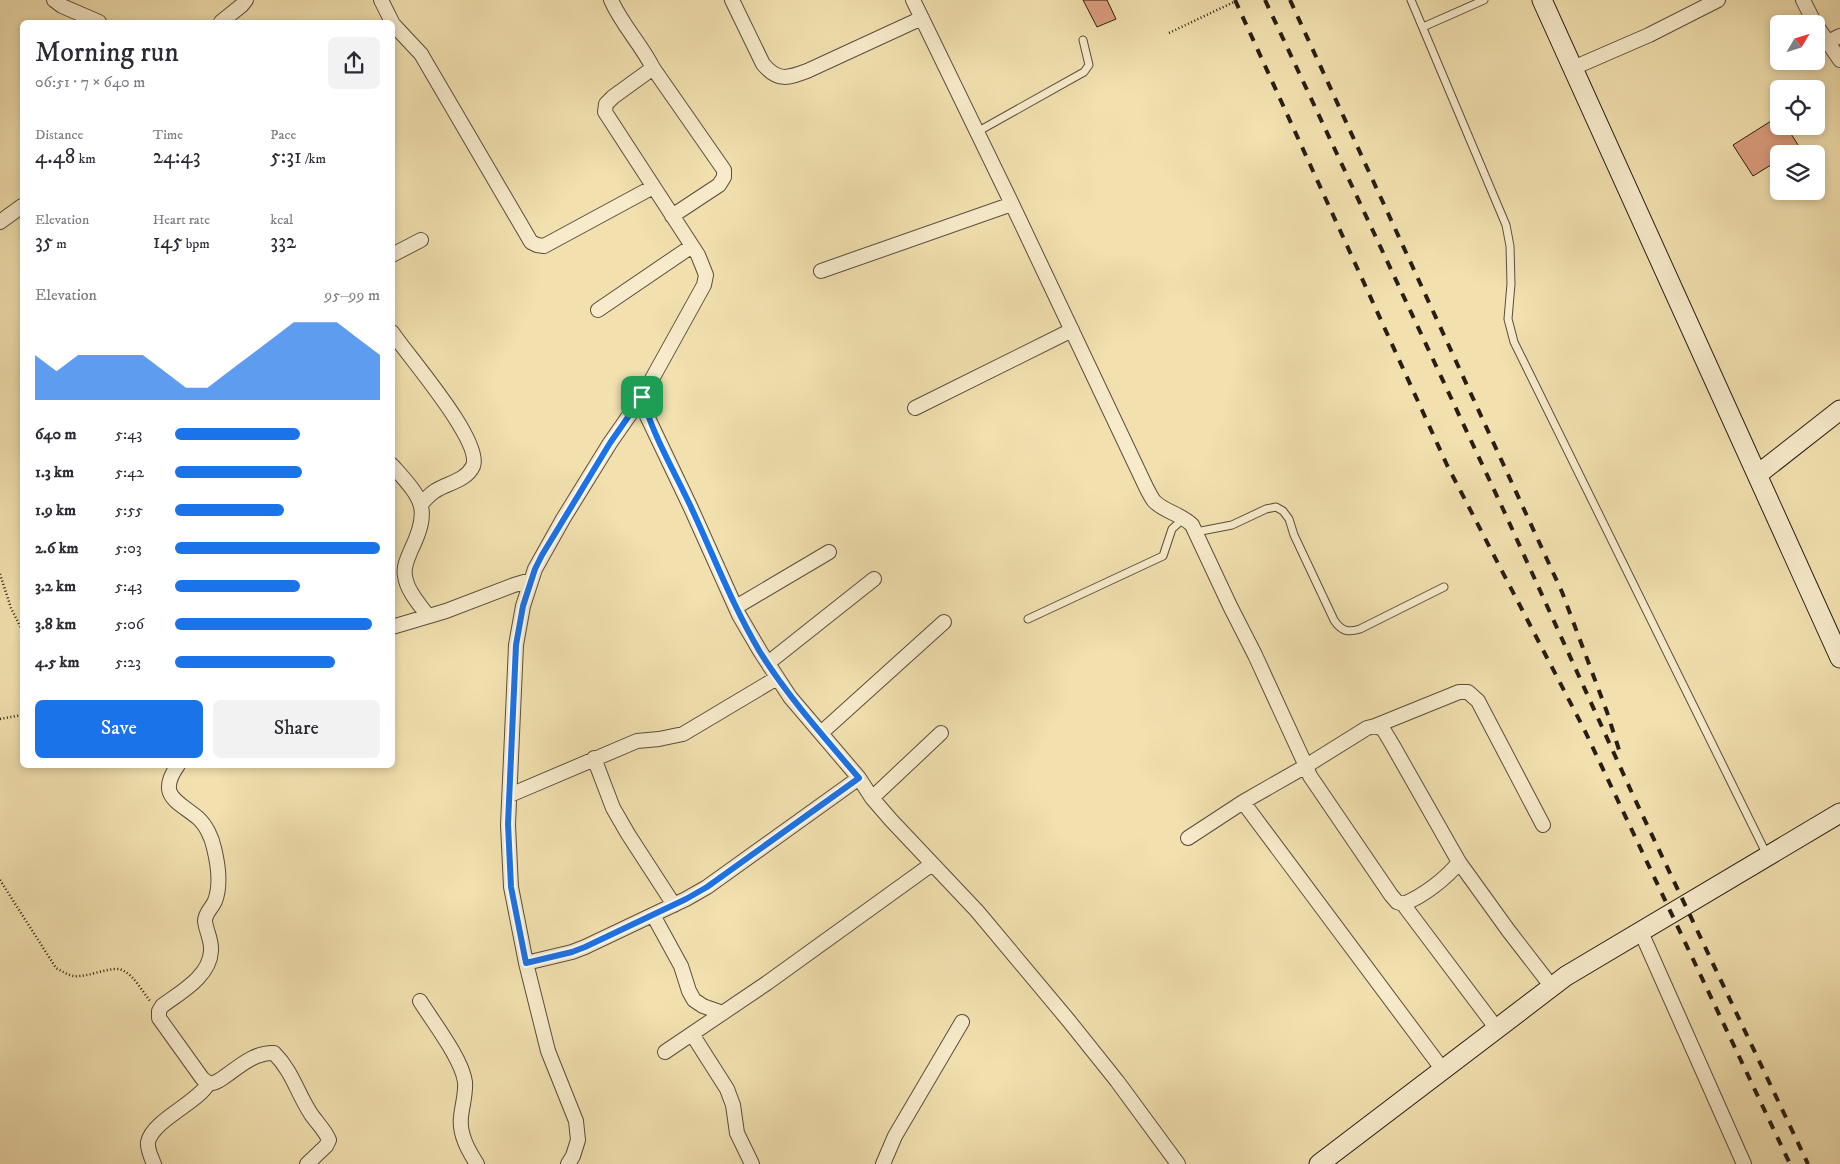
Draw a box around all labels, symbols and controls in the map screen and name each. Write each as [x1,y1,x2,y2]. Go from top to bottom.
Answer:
north arrow [1770,15,1825,70]
map controls [1770,15,1825,200]
text: Morning run [35,35,179,70]
button: share [328,37,380,89]
text: 06:51 · 7 × 640 m [35,72,145,92]
button: locate [1770,80,1825,135]
text: Distance [35,126,83,144]
text: Time [153,126,183,144]
text: Pace [270,126,296,144]
text: 4.48 [35,144,75,170]
text: 24:43 [153,144,200,170]
text: 5:31 [270,144,302,170]
button: layers [1770,145,1825,200]
text: km [75,150,96,168]
text: /km [302,150,326,168]
text: Elevation [35,211,89,229]
text: Heart rate [153,211,210,229]
text: kcal [270,211,293,229]
text: 35 [35,229,53,255]
text: 145 [153,229,183,255]
text: 332 [270,229,296,255]
text: m [53,235,67,253]
text: bpm [183,235,210,253]
text: Elevation [35,285,97,305]
text: 95–99 m [324,285,380,305]
pin [621,376,663,418]
icon: arrive [628,383,656,411]
text: 640 m [35,424,77,444]
text: 5:43 [115,424,142,444]
text: 1.3 km [35,462,74,482]
text: 5:42 [115,462,144,482]
text: 1.9 km [35,500,76,520]
text: 5:55 [115,500,143,520]
text: 2.6 km [35,538,79,558]
text: 5:03 [115,538,142,558]
text: 3.2 km [35,576,76,596]
text: 5:43 [115,576,142,596]
text: 3.8 km [35,614,76,634]
text: 5:06 [115,614,144,634]
text: 4.5 km [35,652,80,672]
text: 5:23 [115,652,141,672]
button: Save [35,700,203,758]
button: Share [213,700,380,758]

